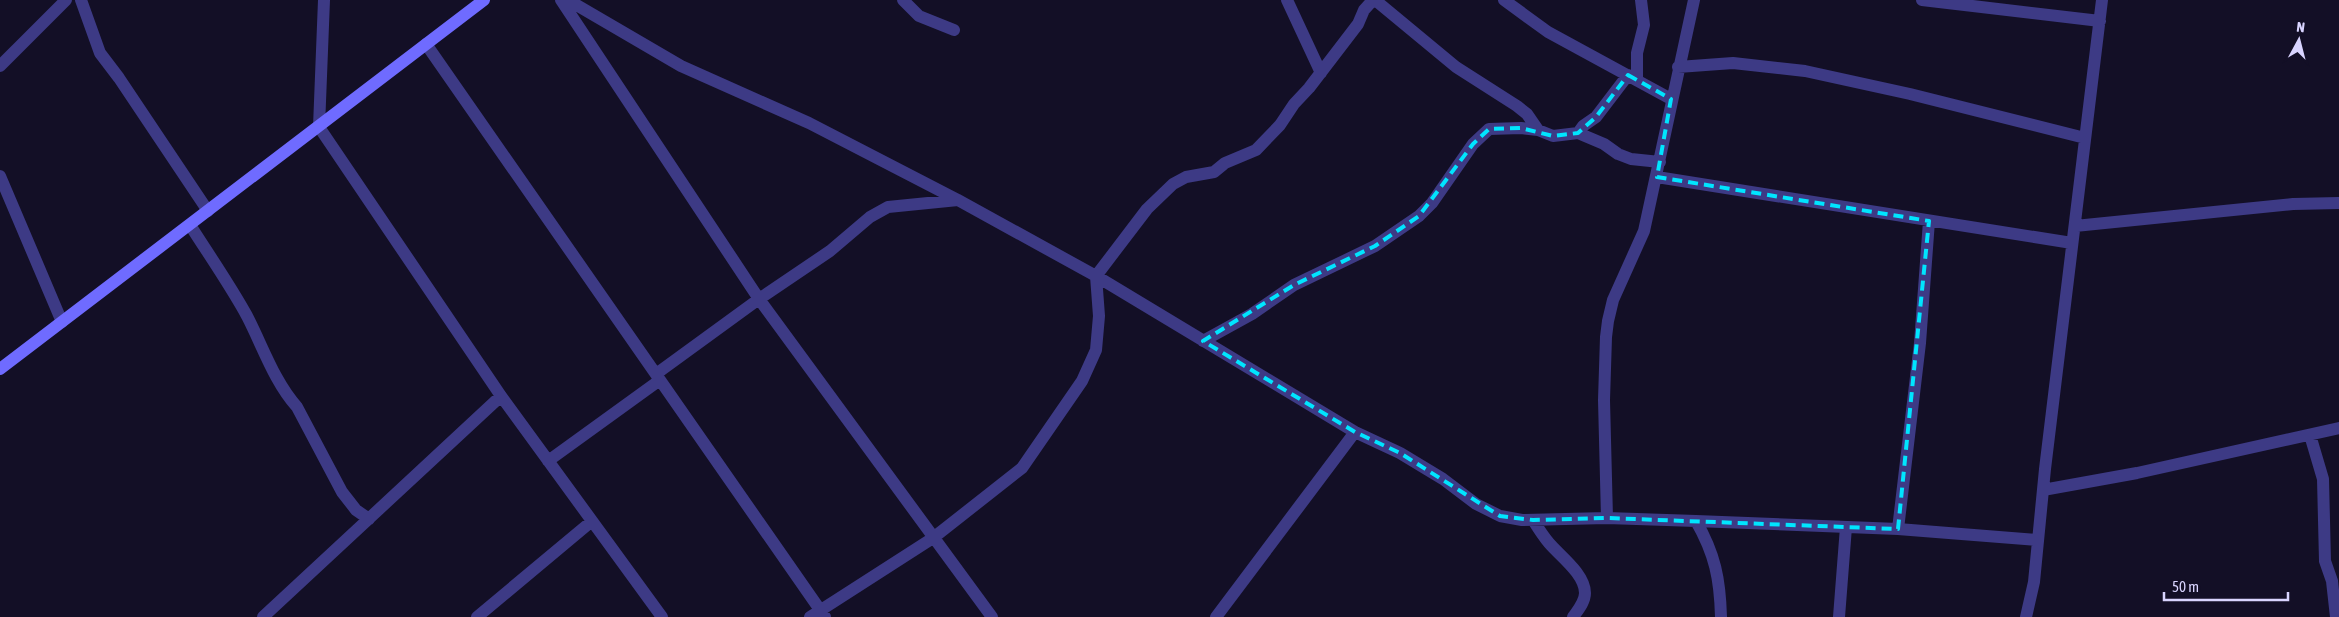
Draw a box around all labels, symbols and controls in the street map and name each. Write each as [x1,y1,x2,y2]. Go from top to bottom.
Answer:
north arrow [2274,15,2324,65]
text: N [2296,19,2306,36]
scale bar [2164,570,2288,602]
text: 50 m [2172,578,2199,595]

